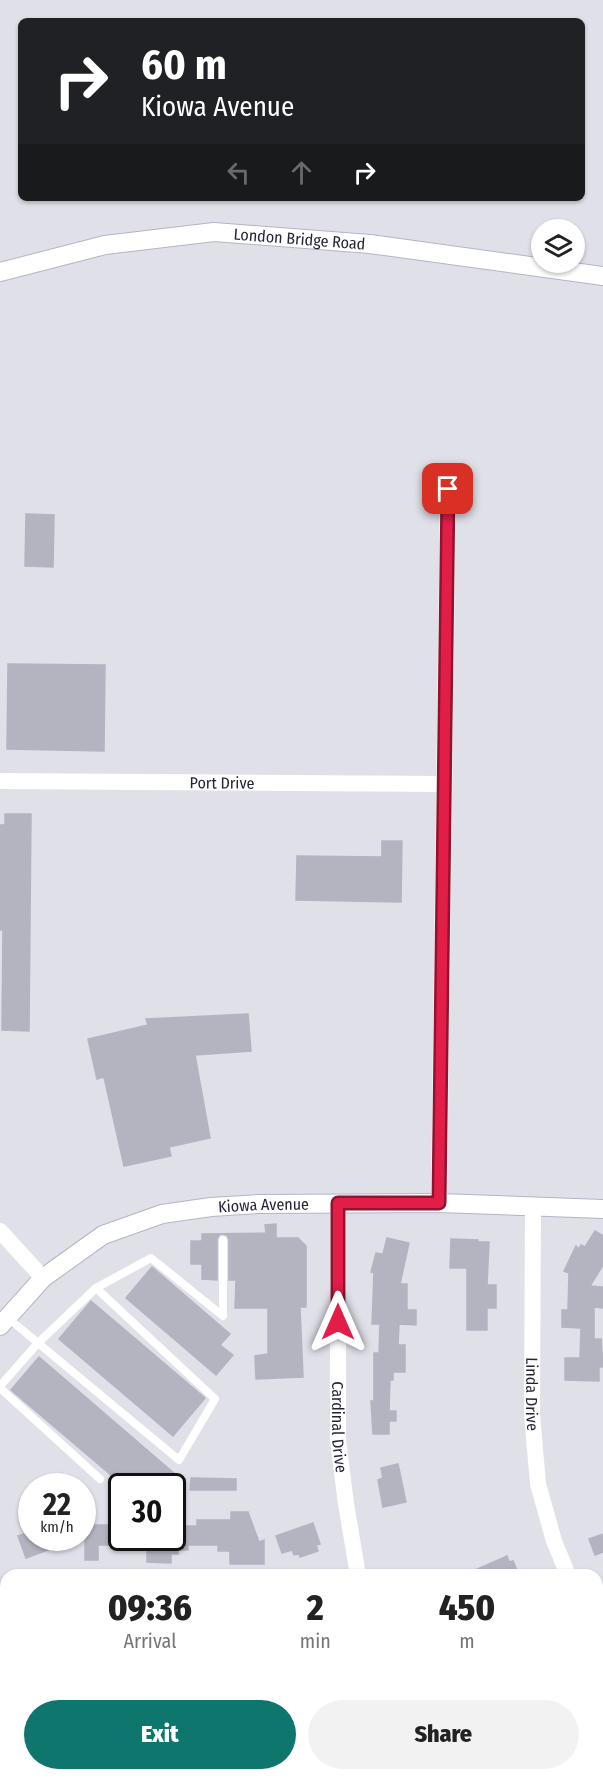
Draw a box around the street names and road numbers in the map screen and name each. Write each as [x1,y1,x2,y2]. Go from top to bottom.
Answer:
street label: London Bridge Road [233,225,366,254]
street label: Port Drive [190,773,255,793]
street label: Kiowa Avenue [218,1195,309,1217]
street label: Linda Drive [522,1357,542,1432]
street label: Cardinal Drive [328,1381,351,1474]

